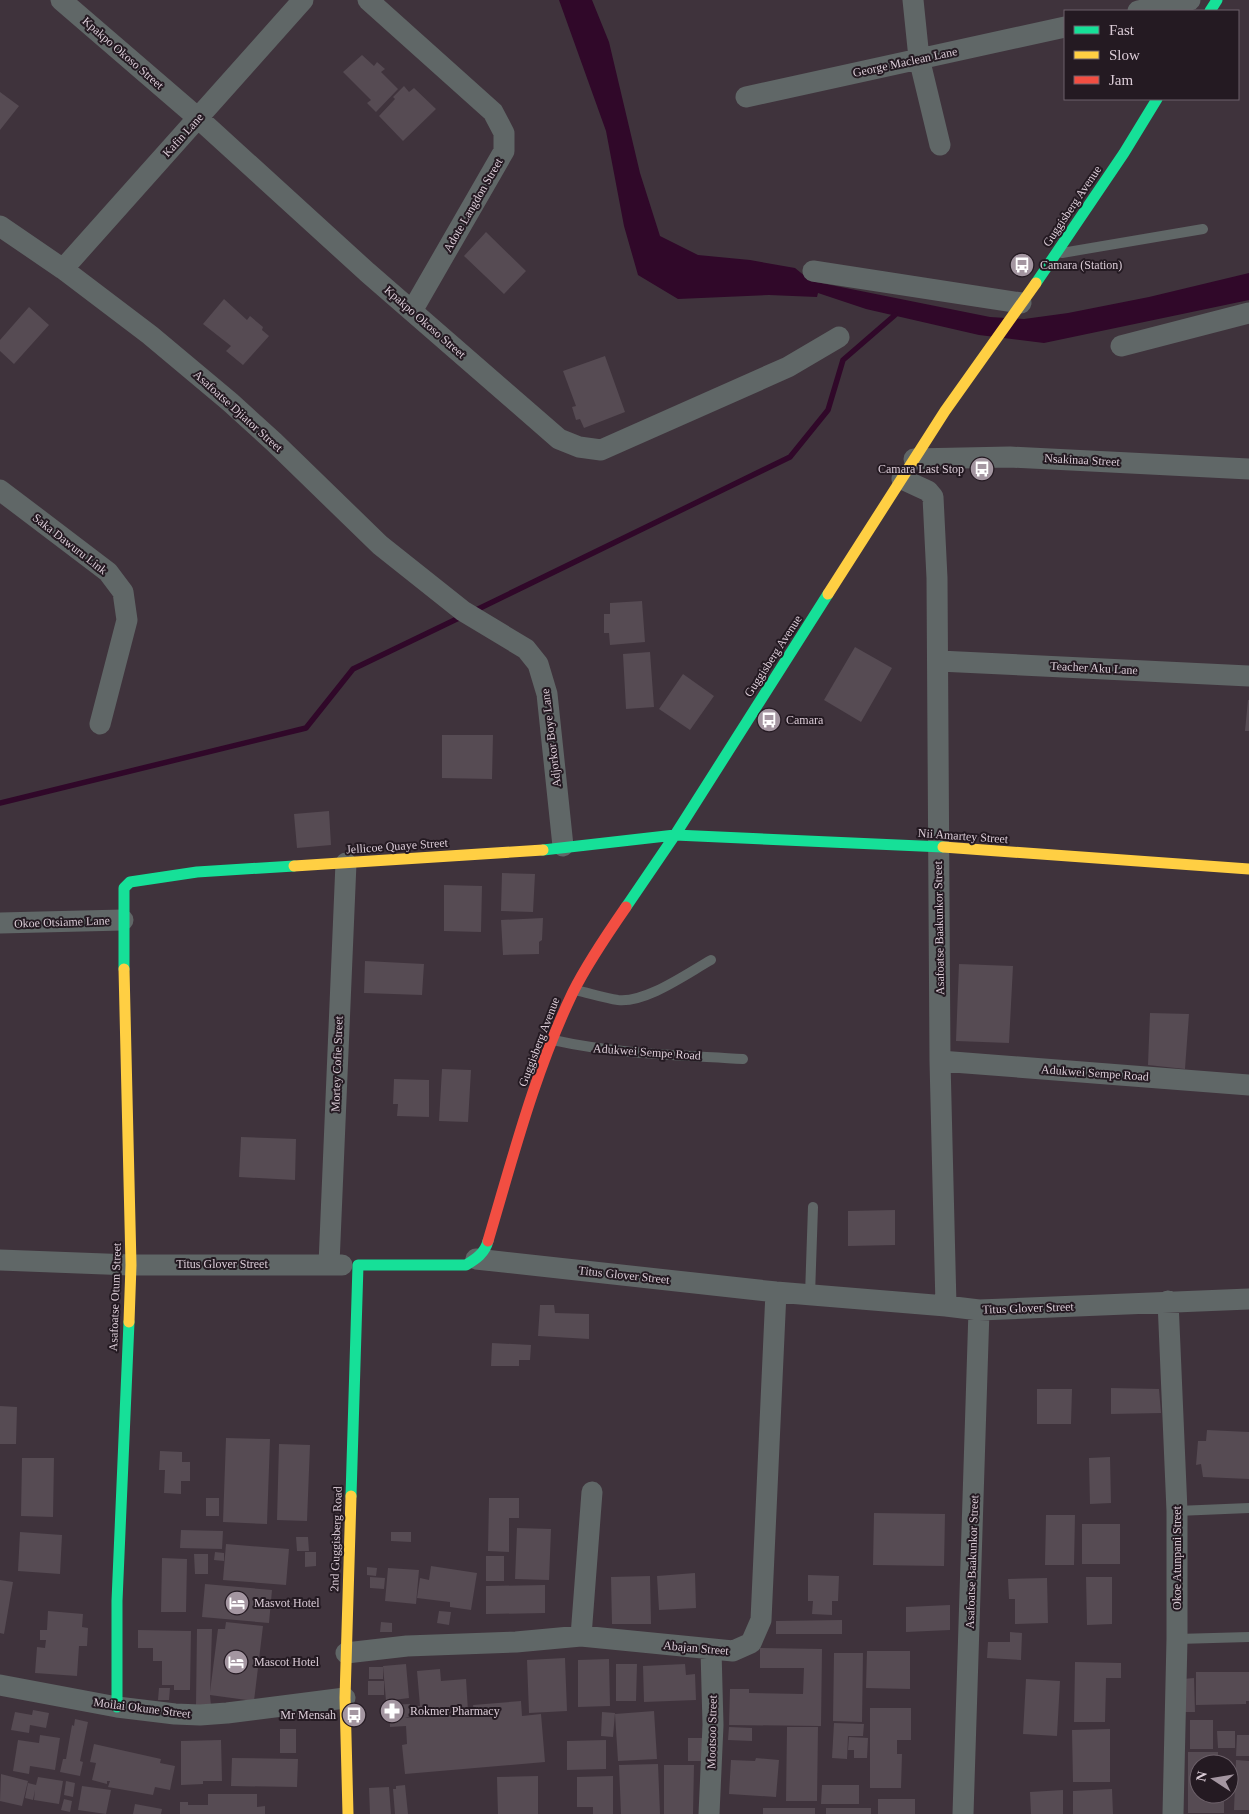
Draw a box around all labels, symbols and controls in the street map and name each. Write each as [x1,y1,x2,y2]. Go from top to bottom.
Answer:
legend [1064,10,1239,100]
street label: Kpakpo Okoso Street [79,14,167,93]
text: Fast [1109,22,1135,38]
street label: George Maclean Lane [852,44,958,80]
text: Slow [1109,47,1140,63]
text: Jam [1109,72,1133,88]
street label: Kafin Lane [160,110,206,160]
street label: Adote Langdon Street [440,155,506,254]
street label: Guggisberg Avenue [1040,163,1104,249]
bus stop icon: Camara (Station) [1009,252,1035,278]
place label: Camara (Station) [1040,258,1122,272]
street label: Kpakpo Okoso Street [381,283,469,362]
street label: Asafoatse Djiator Street [190,367,286,455]
street label: Nsakinaa Street [1044,451,1121,469]
bus stop icon: Camara Last Stop [969,456,995,482]
place label: Camara Last Stop [878,462,964,476]
street label: Saka Dawuru Link [30,511,110,577]
street label: Guggisberg Avenue [741,613,805,699]
street label: Teacher Aku Lane [1050,659,1138,677]
street label: Adjorkor Boye Lane [538,688,564,788]
bus stop icon: Camara [756,707,782,733]
place label: Camara [786,713,824,727]
street label: Nii Amartey Street [917,826,1009,846]
street label: Jellicoe Quaye Street [346,835,449,857]
street label: Asafoatse Baakunkor Street [931,860,947,995]
street label: Okoe Otsiame Lane [14,913,110,931]
street label: Guggisberg Avenue [516,995,562,1089]
street label: Mortey Cofie Street [328,1015,346,1112]
street label: Adukwei Sempe Road [593,1041,701,1063]
street label: Adukwei Sempe Road [1041,1062,1149,1084]
street label: Asafoatse Otum Street [106,1242,124,1352]
street label: Titus Glover Street [176,1257,268,1271]
street label: Titus Glover Street [578,1263,671,1287]
street label: Titus Glover Street [982,1299,1075,1317]
street label: 2nd Guggisberg Road [327,1486,345,1592]
street label: Asafoatse Baakunkor Street [963,1494,981,1629]
street label: Okoe Atunpani Street [1170,1505,1184,1610]
hotel icon: Masvot Hotel [224,1590,250,1616]
place label: Masvot Hotel [254,1596,320,1610]
street label: Abajan Street [663,1638,730,1658]
hotel icon: Mascot Hotel [223,1649,249,1675]
place label: Mascot Hotel [254,1655,320,1669]
street label: Mootsoo Street [704,1694,720,1769]
street label: Moilai Okune Street [93,1695,192,1721]
pharmacy icon: Rokmer Pharmacy [379,1698,405,1724]
bus stop icon: Mr Mensah [341,1702,367,1728]
place label: Rokmer Pharmacy [410,1704,500,1718]
place label: Mr Mensah [280,1708,336,1722]
north arrow [1189,1754,1239,1804]
text: N [1193,1770,1210,1783]

